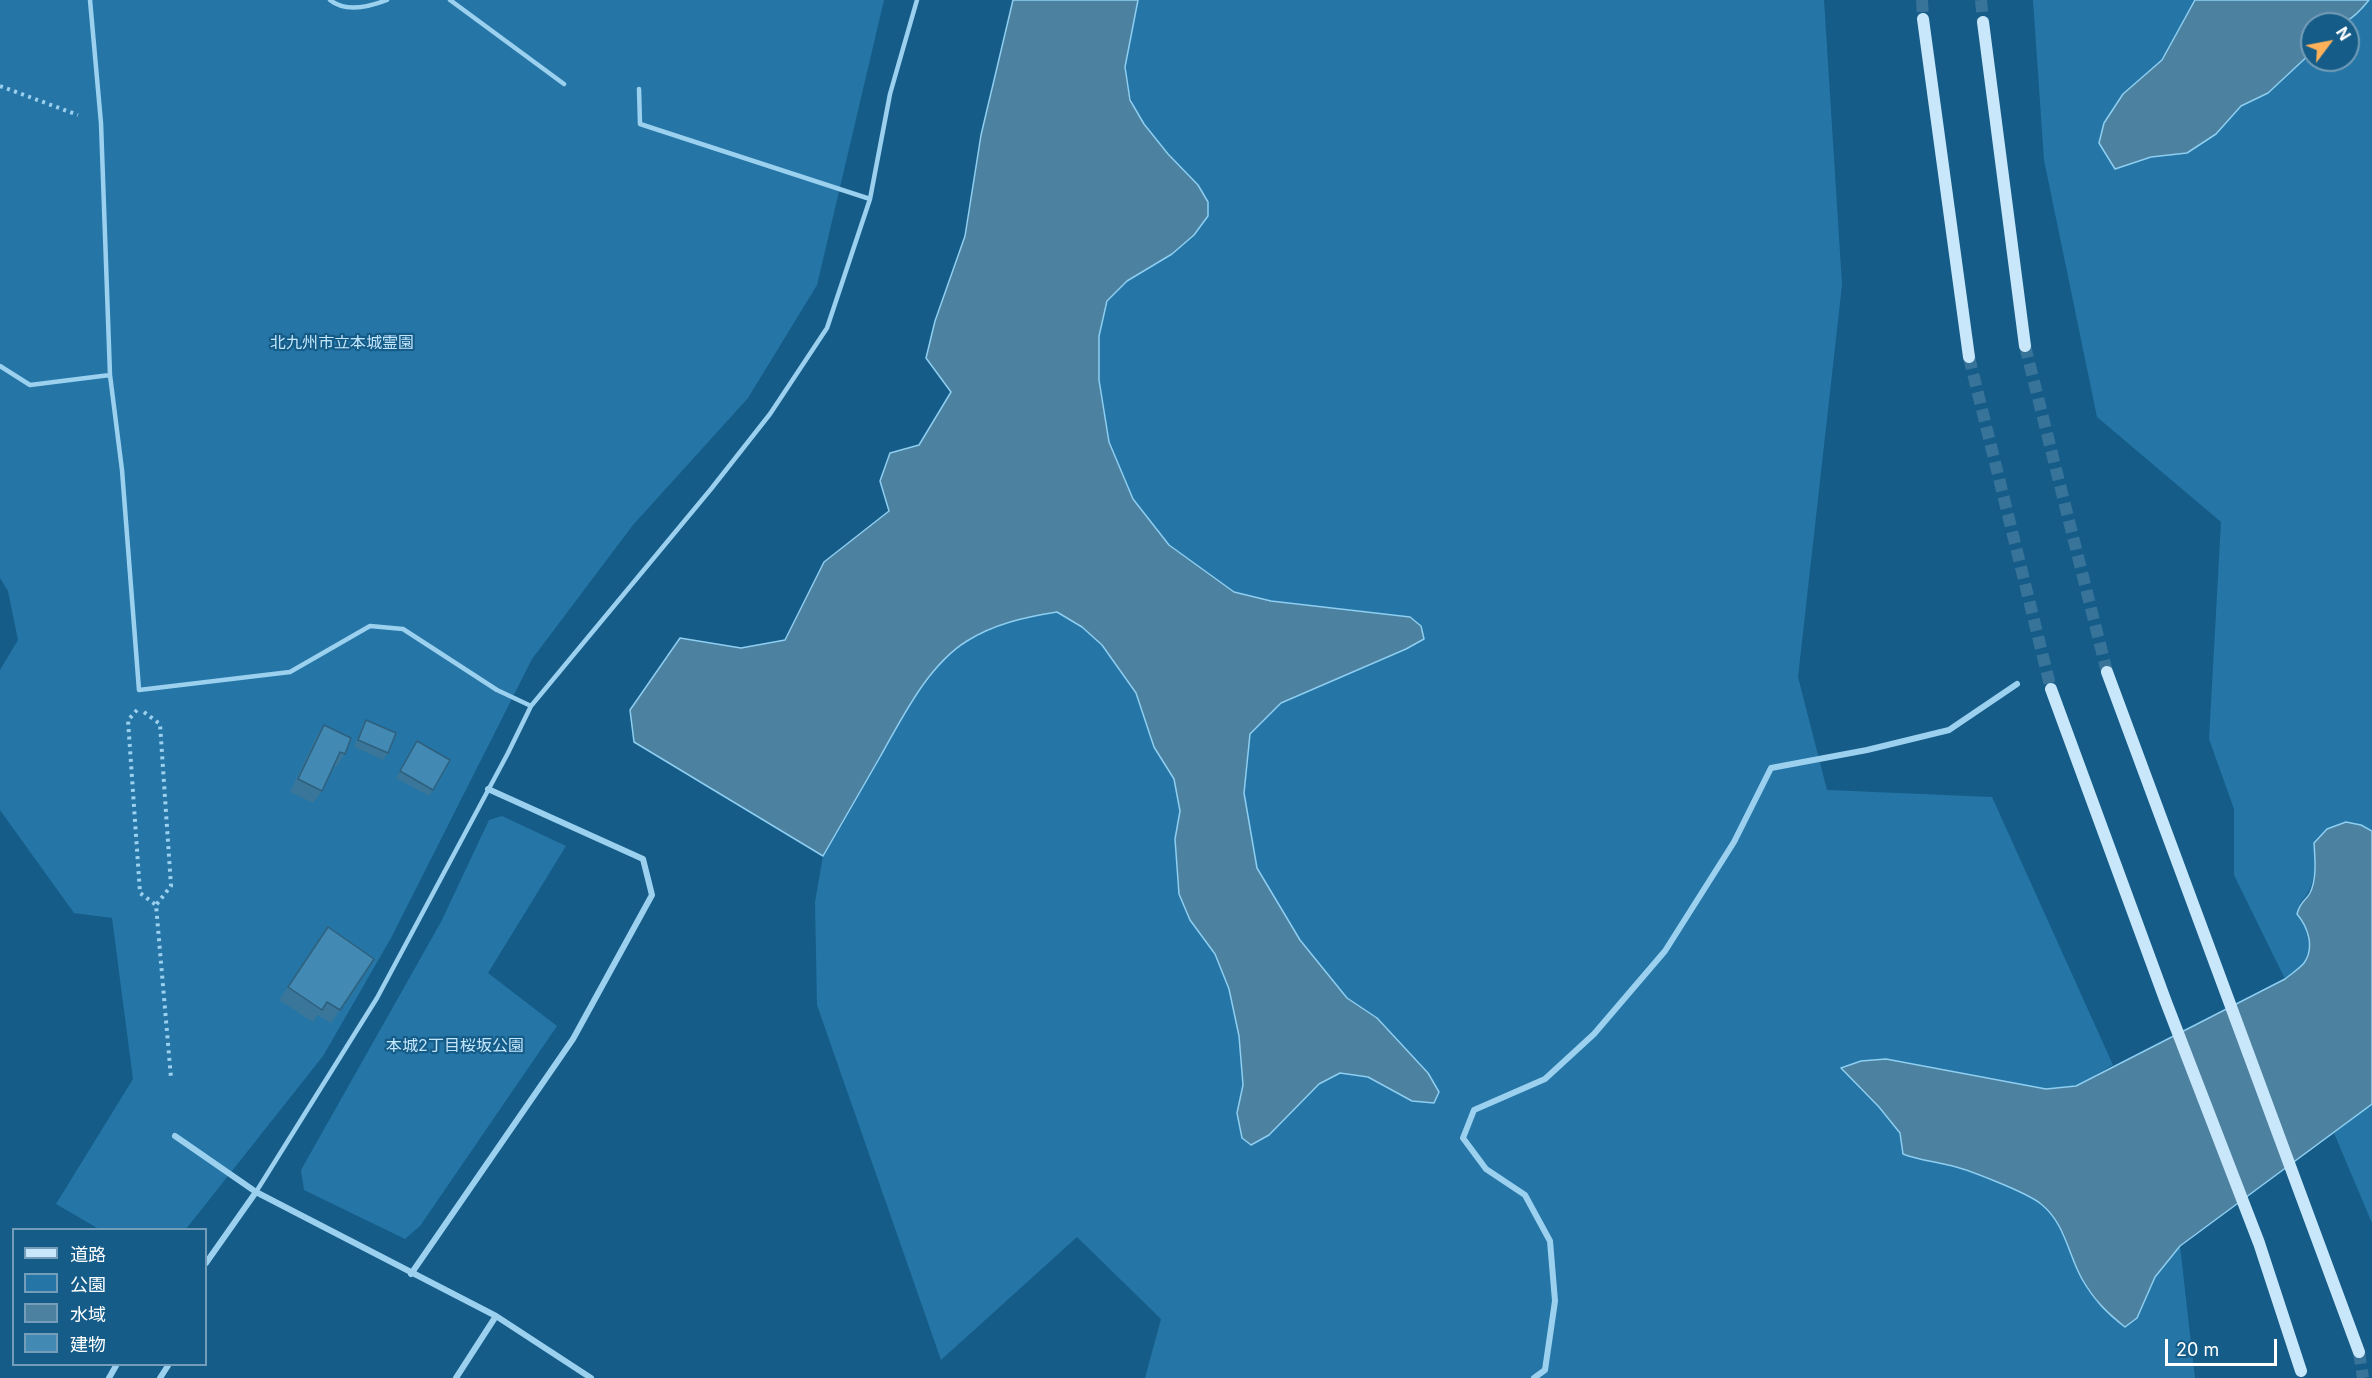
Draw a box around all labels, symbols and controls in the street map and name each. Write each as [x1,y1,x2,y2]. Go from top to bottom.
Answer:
north arrow [2300,12,2360,72]
text: N [2332,23,2355,44]
park label: 北九州市立本城霊園 [270,333,414,353]
park label: 本城2丁目桜坂公園 [386,1036,524,1056]
legend [12,1228,207,1366]
text: 道路 [70,1244,106,1265]
text: 公園 [70,1274,106,1295]
text: 水域 [70,1304,106,1325]
scale bar [2168,1327,2280,1365]
text: 建物 [70,1334,106,1355]
text: 20 m [2176,1339,2219,1360]

